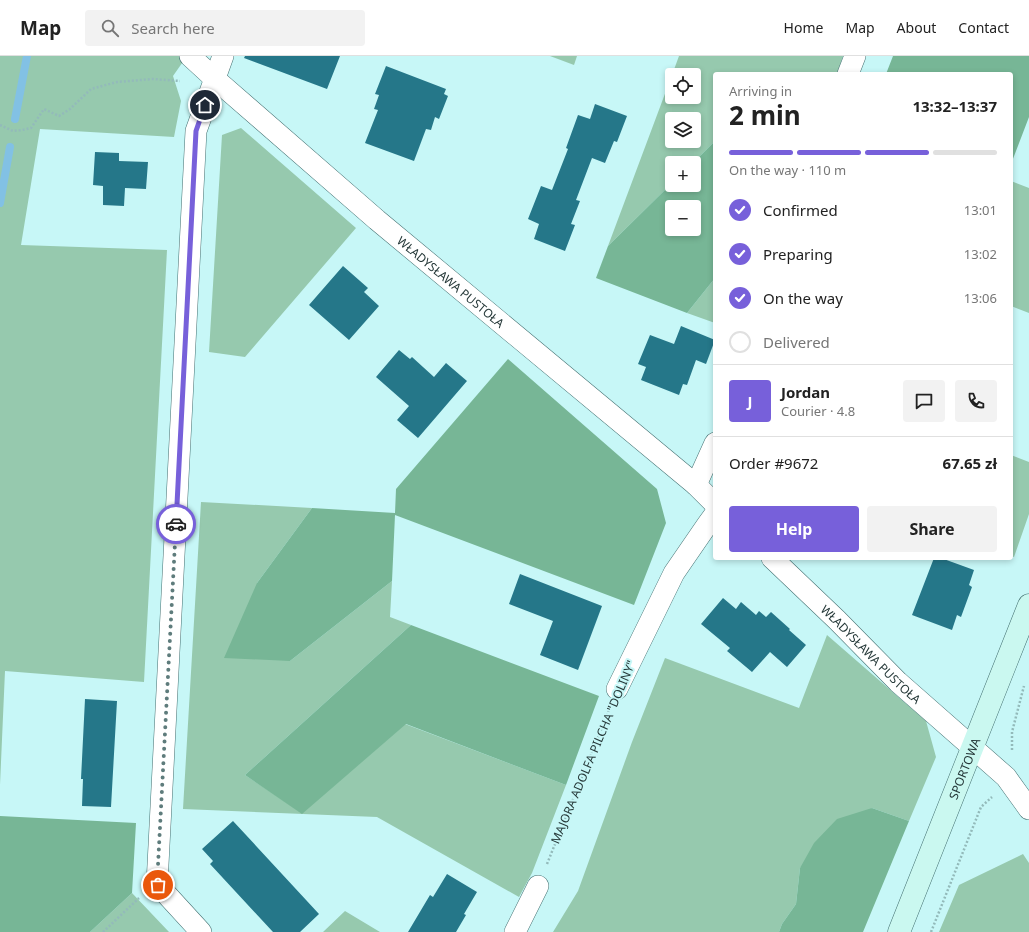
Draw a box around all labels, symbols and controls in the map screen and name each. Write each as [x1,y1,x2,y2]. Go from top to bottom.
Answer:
search box [85,10,365,46]
text: Map [20,15,61,41]
icon: search [99,17,121,39]
text: Search here [131,18,215,38]
text: Home [784,18,823,37]
text: Map [845,18,875,37]
text: About [897,18,936,37]
text: Contact [958,18,1009,37]
map controls [665,68,701,236]
button: locate [665,68,701,104]
text: Arriving in [729,82,792,100]
pin [188,88,222,122]
icon: home [194,94,216,116]
text: 13:32–13:37 [912,96,997,116]
text: 2 min [729,97,801,133]
button: layers [665,112,701,148]
button: + [665,156,701,192]
text: On the way · 110 m [729,161,846,179]
icon: check [729,199,751,221]
button: − [665,200,701,236]
text: Confirmed [763,200,838,220]
text: 13:01 [964,201,997,219]
street label: WŁADYSŁAWA PUSTOŁA [394,232,508,331]
icon: check [729,243,751,265]
text: Preparing [763,244,833,264]
text: 13:02 [964,245,997,263]
icon: check [729,287,751,309]
text: On the way [763,288,843,308]
text: 13:06 [964,289,997,307]
text: Delivered [763,332,830,352]
button: chat [903,380,945,422]
button: phone [955,380,997,422]
text: Jordan [781,382,830,402]
text: J [748,391,752,411]
text: Courier · 4.8 [781,402,855,420]
text: Order #9672 [729,453,818,473]
text: 67.65 zł [943,453,997,473]
courier [156,504,196,544]
button: Help [729,506,859,552]
button: Share [867,506,997,552]
icon: car [165,513,187,535]
street label: WŁADYSŁAWA PUSTOŁA [817,601,925,707]
street label: MAJORA ADOLFA PILCHA "DOLINY" [547,658,639,846]
street label: SPORTOWA [944,735,984,802]
pin [141,868,175,902]
icon: bag [147,874,169,896]

